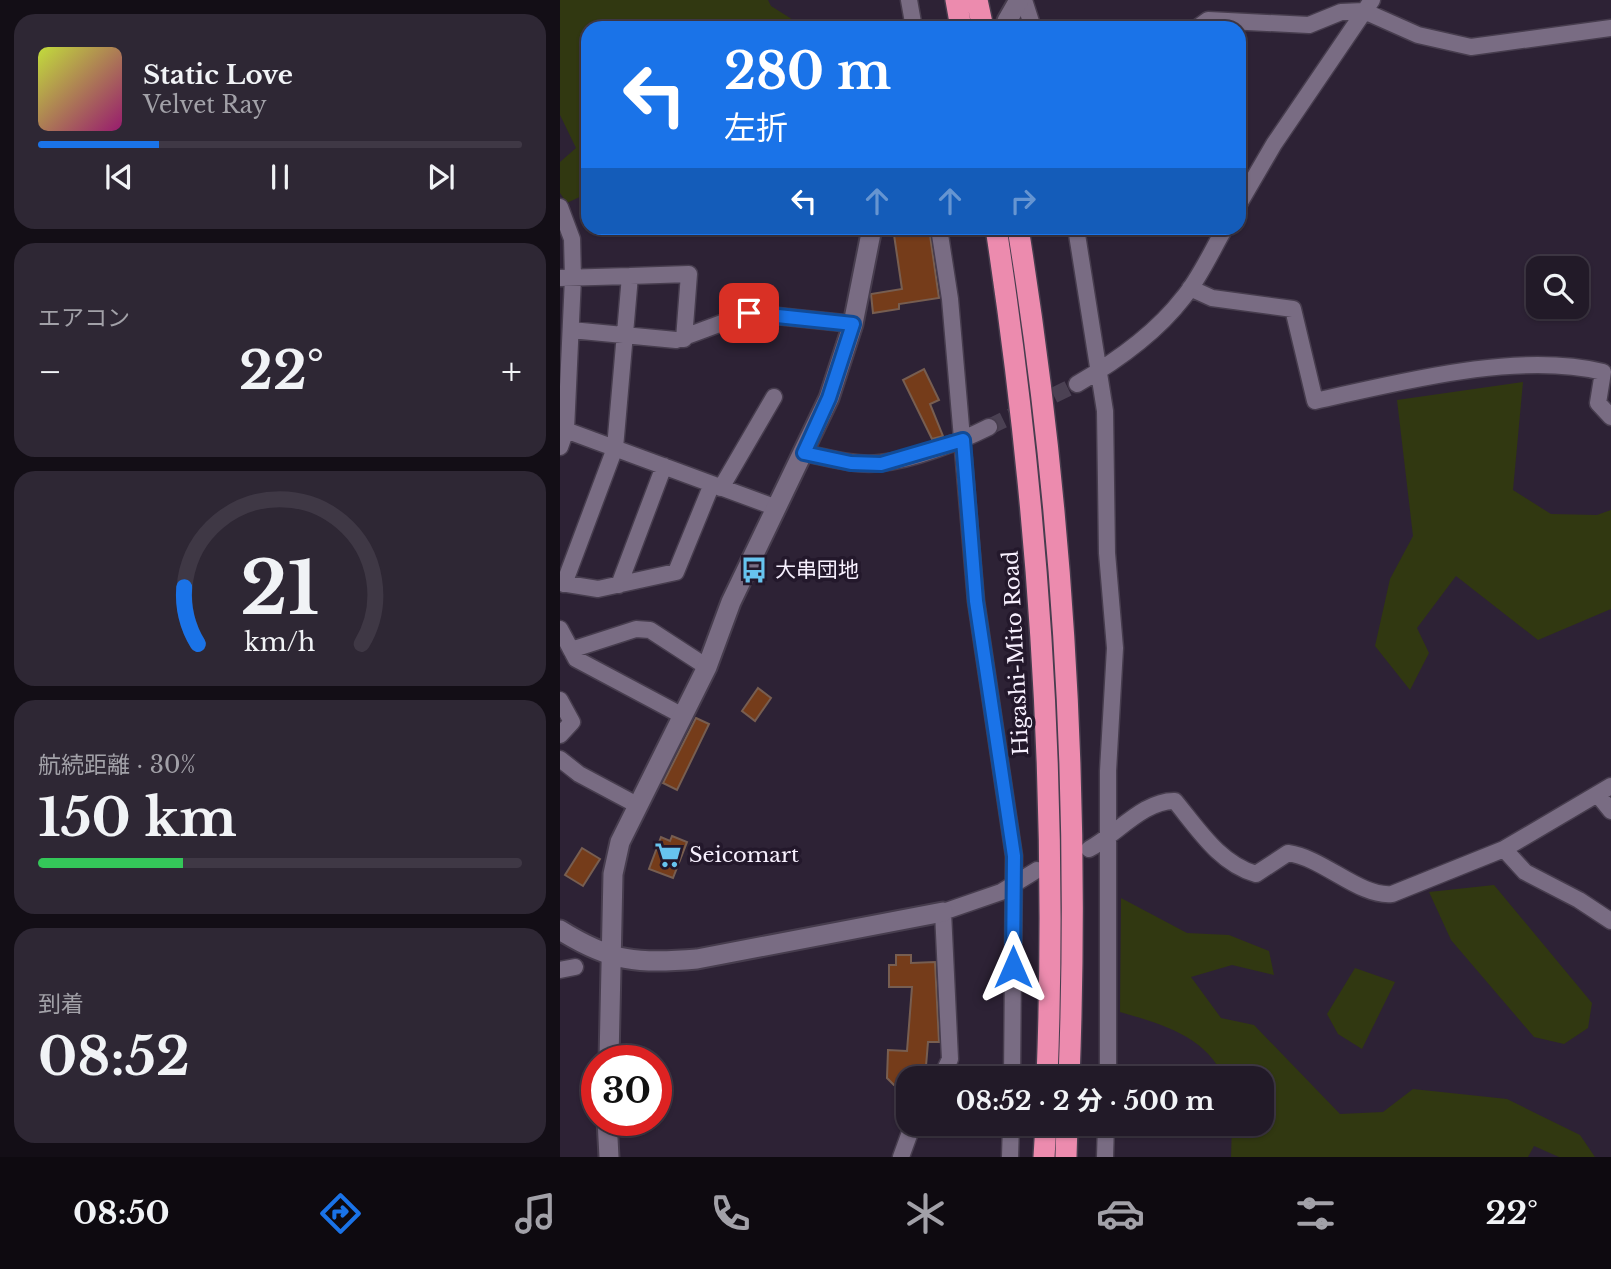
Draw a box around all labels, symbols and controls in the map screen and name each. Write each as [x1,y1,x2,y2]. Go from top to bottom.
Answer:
text: 280 m [724,41,891,102]
icon: left [609,49,700,140]
text: Static Love [143,59,293,91]
text: Velvet Ray [143,91,267,119]
text: 左折 [724,108,788,148]
icon: previous [100,158,138,196]
icon: pause [261,158,299,196]
icon: next [422,158,460,196]
icon: left [785,182,823,220]
icon: ahead [858,182,896,220]
icon: ahead [931,182,969,220]
icon: right [1004,182,1042,220]
map controls [1526,256,1589,319]
button: search [1526,256,1589,319]
pin [719,283,779,343]
icon: arrive [730,294,768,332]
text: エアコン [38,304,130,332]
text: 22° [239,339,324,403]
text: − [38,348,62,395]
text: + [501,348,522,395]
text: 21 [240,544,320,635]
street label: Higashi-Mito Road [998,550,1034,756]
bus stop icon: 大串団地 [739,555,769,585]
place label: 大串団地 [775,557,859,583]
text: km/h [245,627,315,658]
text: 航続距離 · 30% [38,751,196,779]
text: 150 km [38,786,237,850]
supermarket icon: Seicomart [653,840,683,870]
place label: Seicomart [689,842,799,868]
position arrow [976,930,1050,1004]
text: 到着 [38,990,84,1018]
text: 08:52 [38,1025,190,1089]
speed limit sign: 30 [581,1045,672,1136]
text: 08:52 · 2 分 · 500 m [956,1085,1214,1117]
icon: directions [316,1189,365,1238]
icon: music [511,1189,560,1238]
icon: phone [706,1189,755,1238]
icon: climate [901,1189,950,1238]
icon: car [1096,1189,1145,1238]
icon: filters [1291,1189,1340,1238]
text: 08:50 [73,1193,170,1233]
text: 22° [1486,1193,1538,1233]

